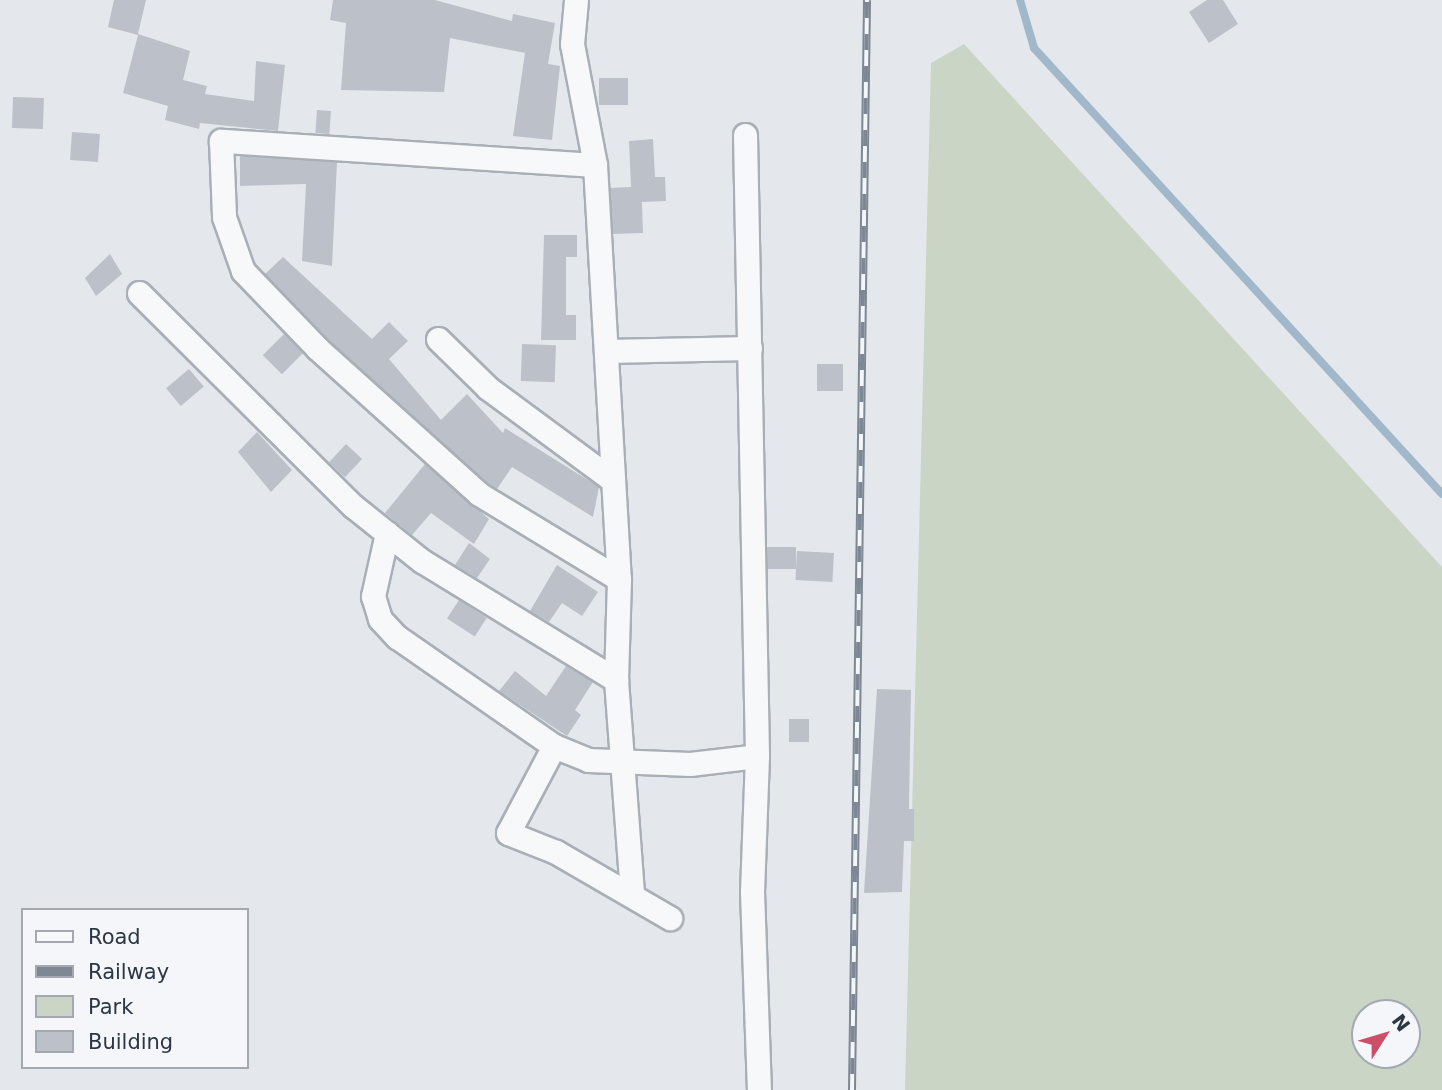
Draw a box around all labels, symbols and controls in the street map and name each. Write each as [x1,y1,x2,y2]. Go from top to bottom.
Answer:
legend [21,908,248,1069]
text: Road [88,925,141,949]
text: Railway [88,960,169,984]
text: Park [88,995,133,1019]
north arrow [1351,999,1421,1069]
text: N [1388,1010,1415,1036]
text: Building [88,1030,173,1054]

